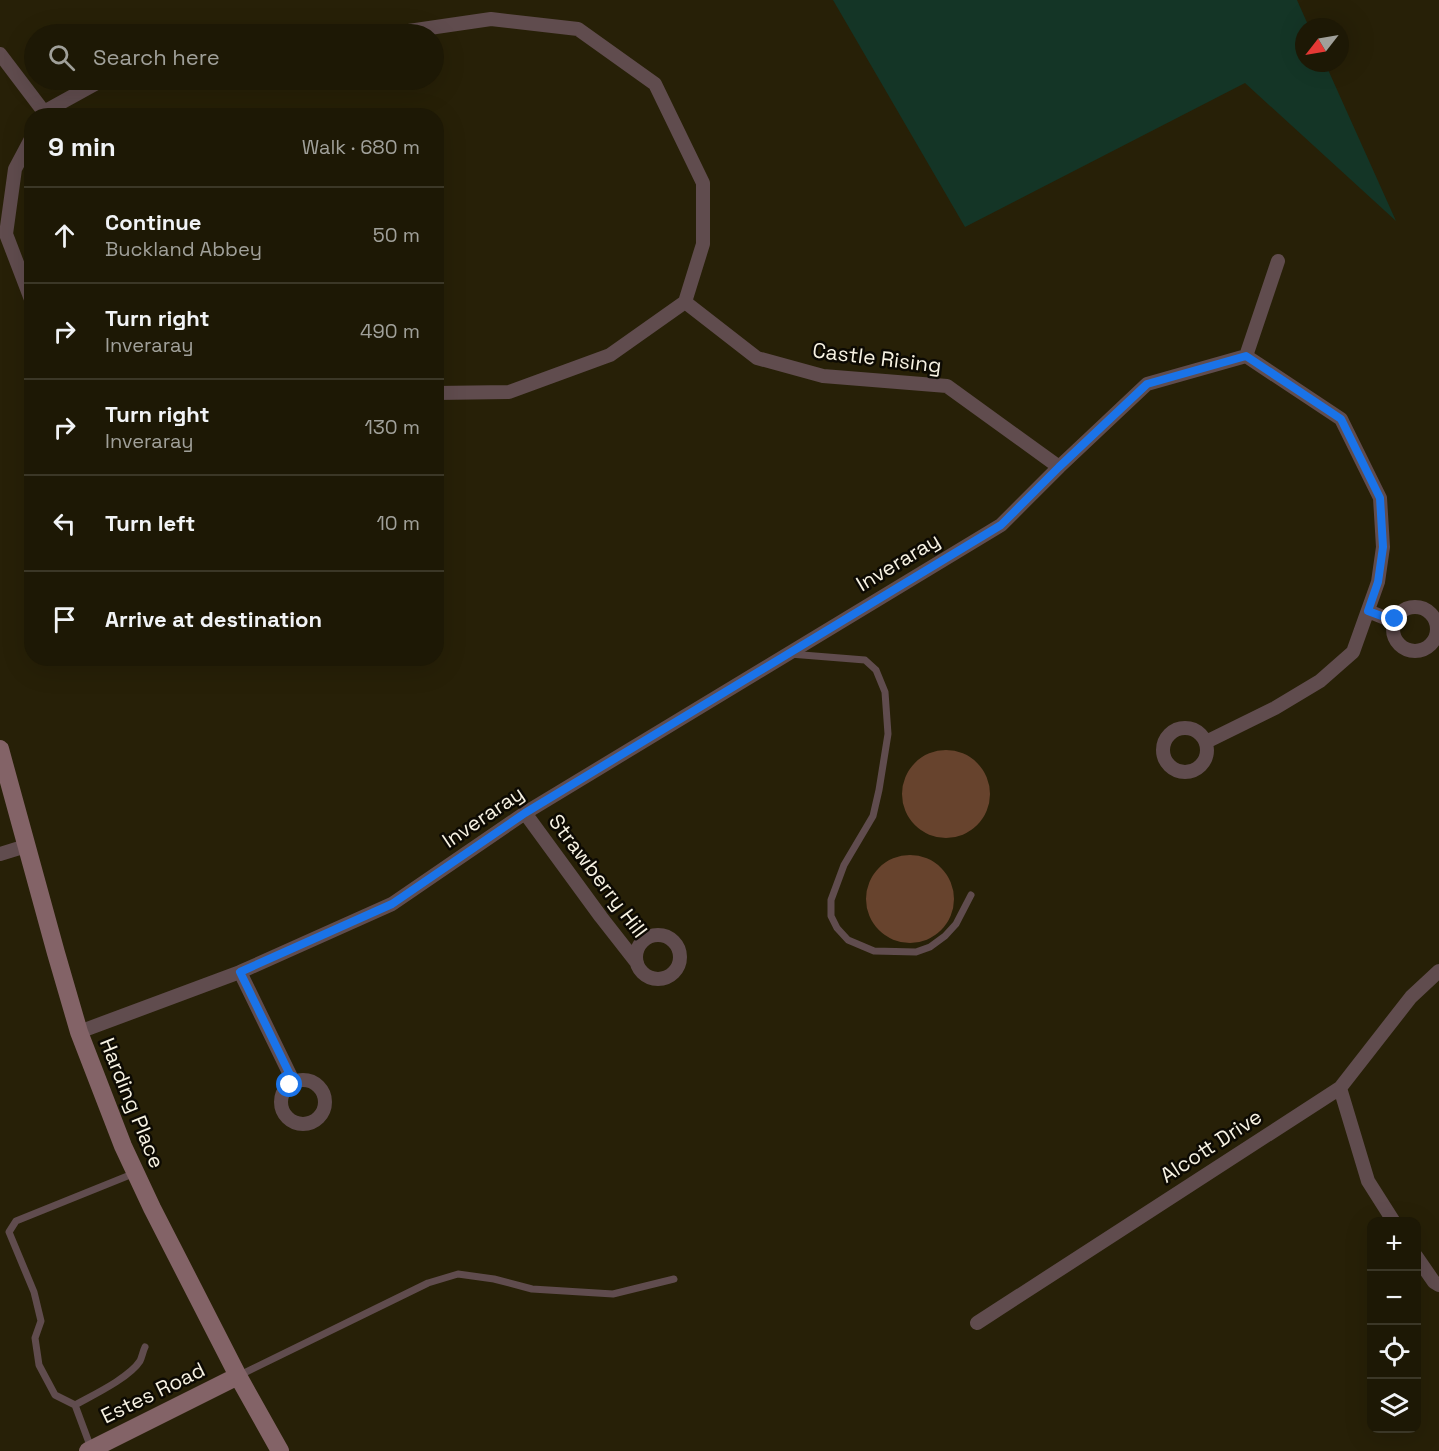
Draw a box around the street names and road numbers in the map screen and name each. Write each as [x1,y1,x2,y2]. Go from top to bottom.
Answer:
street label: Castle Rising [811,336,943,379]
street label: Inveraray [851,526,944,597]
street label: Inveraray [437,779,529,854]
street label: Strawberry Hill [543,808,654,943]
street label: Harding Place [94,1034,171,1172]
street label: Alcott Drive [1155,1103,1267,1189]
street label: Estes Road [96,1356,209,1429]

